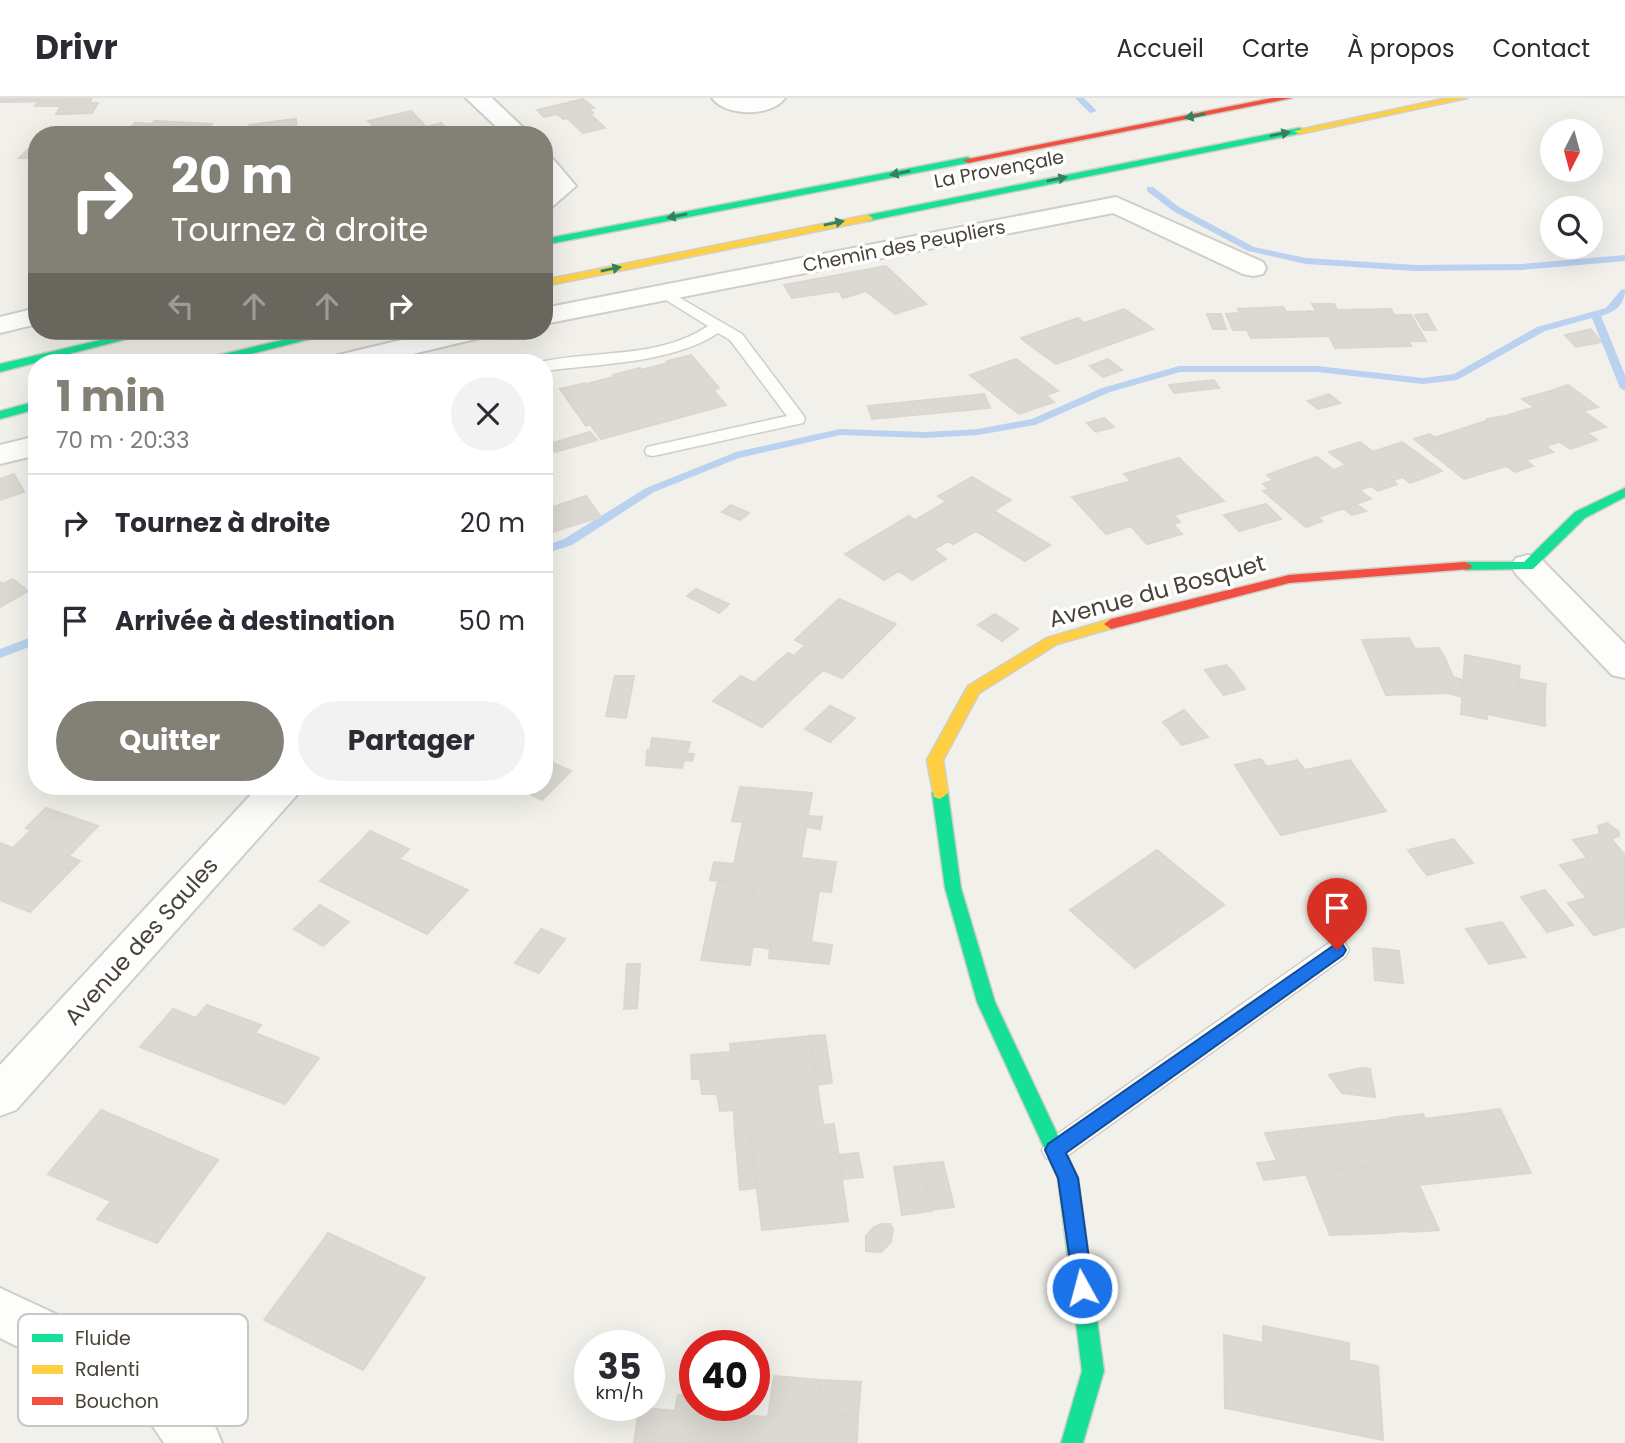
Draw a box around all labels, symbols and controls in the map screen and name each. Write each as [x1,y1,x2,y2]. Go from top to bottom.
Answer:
text: Drivr [35,24,118,71]
text: Accueil [1117,32,1204,65]
text: Carte [1242,32,1309,65]
text: À propos [1347,32,1454,65]
text: Contact [1492,32,1590,65]
one-way arrow [1184,110,1206,121]
north arrow [1540,119,1603,182]
map controls [1540,119,1603,259]
one-way arrow [1269,129,1291,140]
text: 20 m [171,142,293,210]
street label: La Provençale [932,143,1066,195]
icon: right [56,154,147,245]
one-way arrow [889,167,911,178]
one-way arrow [1046,173,1068,184]
button: search [1540,196,1603,259]
text: Tournez à droite [171,207,428,252]
one-way arrow [666,210,688,221]
street label: Chemin des Peupliers [801,213,1007,279]
one-way arrow [823,218,845,229]
one-way arrow [600,263,622,274]
icon: left [162,287,200,325]
icon: ahead [235,287,273,325]
icon: ahead [308,287,346,325]
icon: right [381,287,419,325]
text: 1 min [56,367,166,426]
button: close [451,377,525,451]
text: 70 m · 20:33 [56,424,190,456]
icon: right [56,504,94,542]
text: Tournez à droite [115,505,330,541]
text: 20 m [460,505,525,541]
street label: Avenue du Bosquet [1045,547,1269,635]
icon: arrive [56,602,94,640]
text: Arrivée à destination [115,603,395,639]
text: 50 m [459,603,525,639]
button: Quitter [56,701,284,781]
button: Partager [298,701,525,781]
street label: Avenue des Saules [57,850,225,1032]
pin [1307,878,1367,950]
icon: arrive [1318,889,1356,927]
position arrow [1045,1251,1119,1325]
legend [18,1314,248,1426]
text: Fluide [75,1325,131,1352]
speed limit sign: 40 [679,1330,770,1421]
text: 35 [598,1342,641,1391]
text: Ralenti [75,1356,140,1383]
text: km/h [596,1380,643,1405]
text: Bouchon [75,1388,159,1415]

